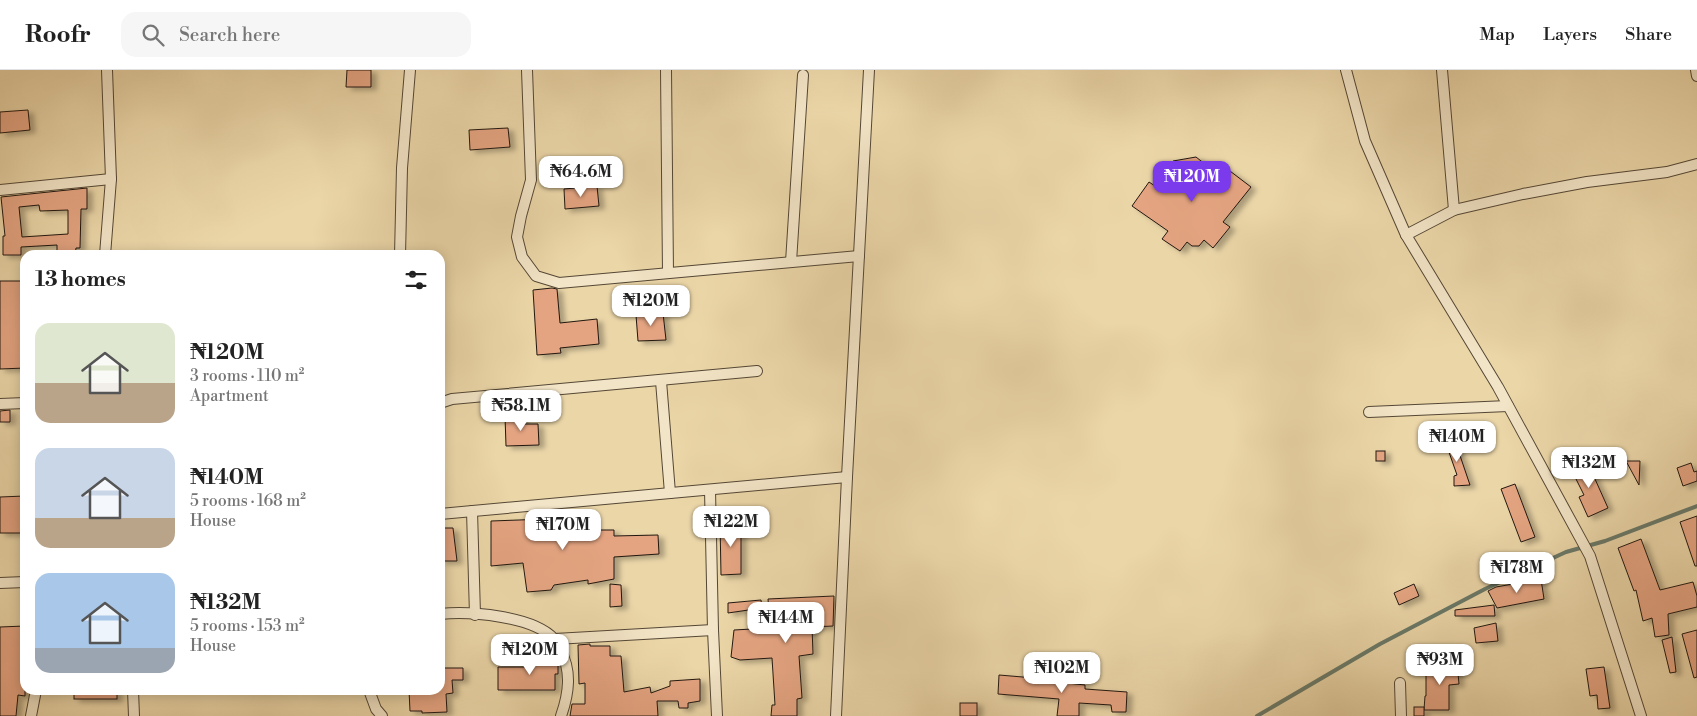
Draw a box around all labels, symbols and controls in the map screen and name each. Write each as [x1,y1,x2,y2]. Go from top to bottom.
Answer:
search box [121,12,471,57]
text: Roofr [25,20,91,50]
icon: search [139,21,167,49]
text: Search here [179,23,280,47]
text: Map [1480,23,1515,46]
text: Layers [1543,23,1597,46]
text: Share [1625,23,1672,46]
pin: ₦64.6M [540,156,622,198]
pin: ₦120M [1157,160,1227,203]
text: ₦64.6M [550,162,612,182]
text: ₦120M [1164,167,1220,187]
icon: filters [402,266,430,294]
text: 13 homes [35,267,126,293]
pin: ₦120M [616,284,686,327]
text: ₦120M [623,291,679,311]
text: ₦120M [190,340,264,366]
icon: home [75,343,135,403]
text: 3 rooms · 110 m² [190,366,304,386]
text: Apartment [190,386,269,406]
pin: ₦58.1M [480,390,562,432]
text: ₦58.1M [491,396,551,416]
pin: ₦140M [1422,420,1492,463]
text: ₦140M [1429,427,1485,447]
pin: ₦132M [1554,446,1624,489]
text: ₦132M [1562,453,1616,473]
text: ₦140M [190,465,264,491]
icon: home [75,468,135,528]
text: 5 rooms · 168 m² [190,491,306,511]
pin: ₦122M [696,506,766,548]
pin: ₦170M [528,508,598,551]
text: House [190,511,236,531]
text: ₦122M [704,512,758,532]
text: ₦170M [536,515,590,535]
pin: ₦178M [1482,552,1552,594]
text: ₦178M [1491,558,1543,578]
text: ₦132M [190,590,261,616]
icon: home [75,593,135,653]
pin: ₦144M [751,602,821,644]
text: ₦144M [758,608,814,628]
text: 5 rooms · 153 m² [190,616,305,636]
pin: ₦120M [495,634,565,676]
text: House [190,636,236,656]
text: ₦120M [502,640,558,660]
pin: ₦93M [1410,644,1470,686]
text: ₦93M [1417,650,1463,670]
pin: ₦102M [1027,652,1097,694]
text: ₦102M [1034,658,1090,678]

